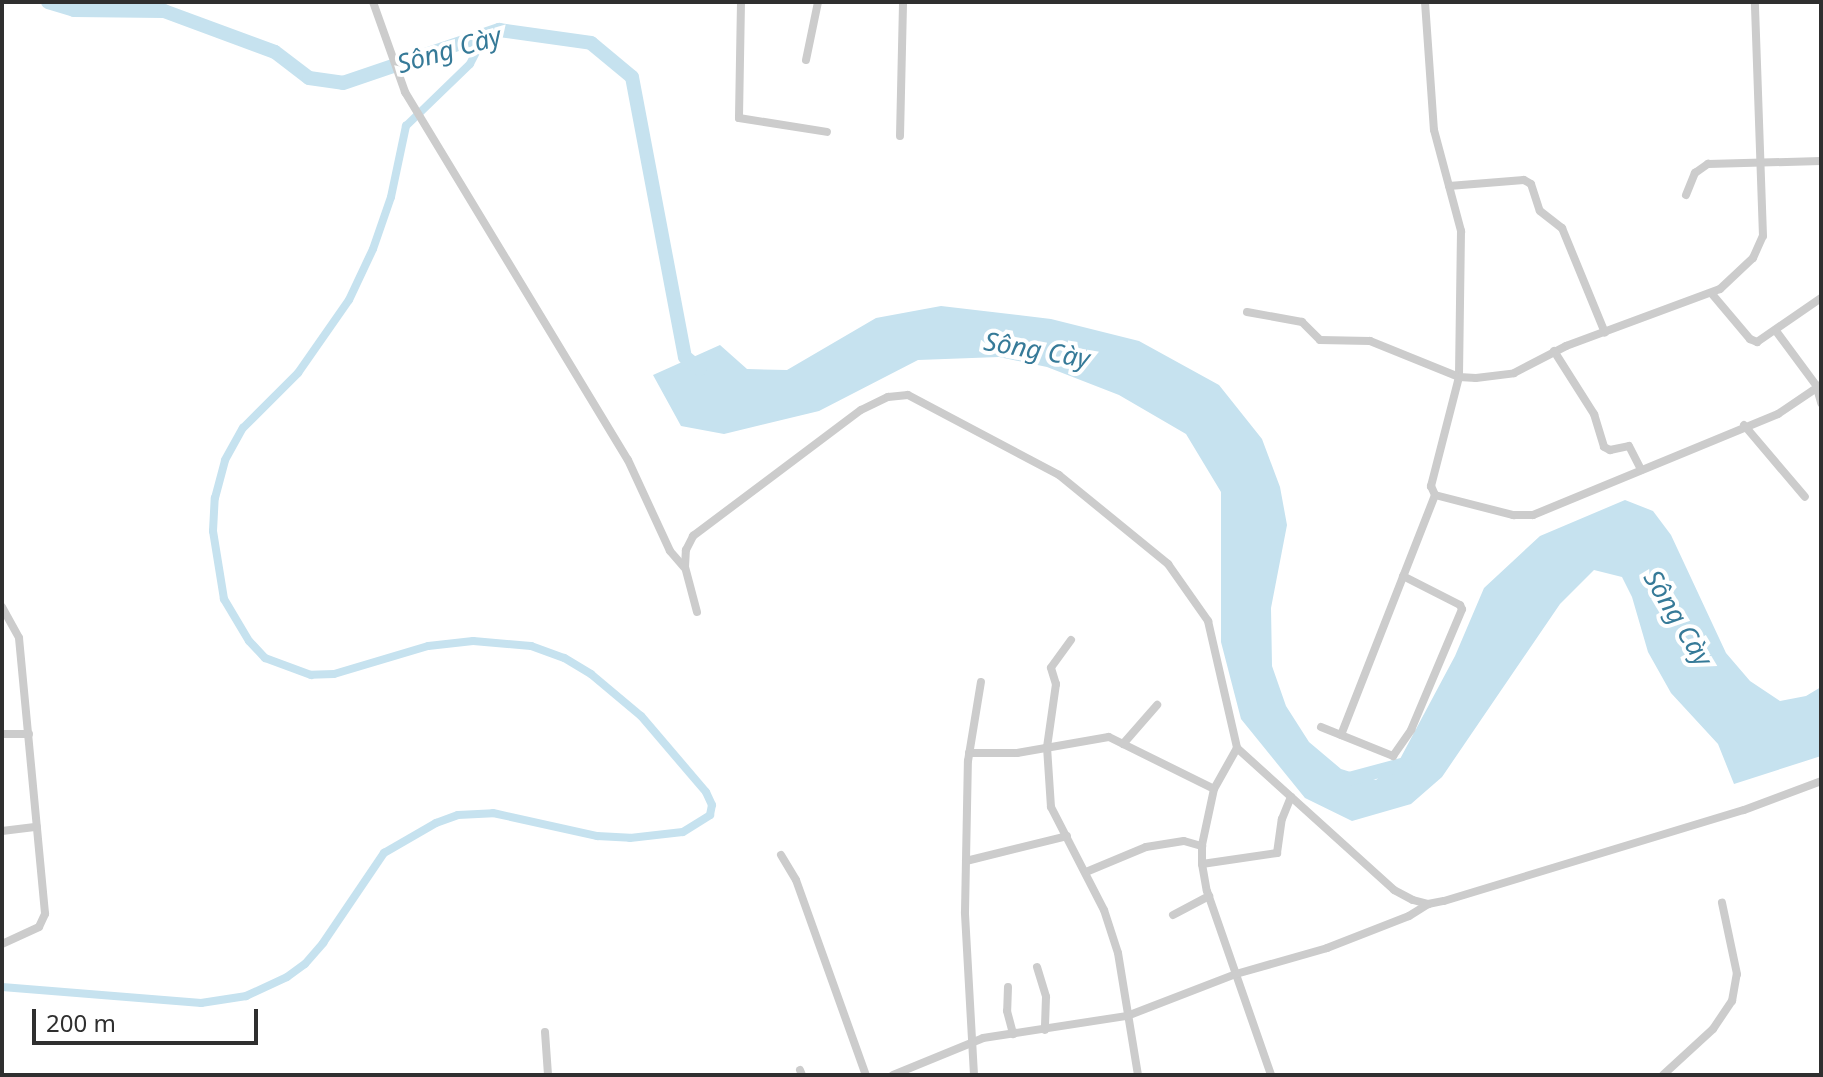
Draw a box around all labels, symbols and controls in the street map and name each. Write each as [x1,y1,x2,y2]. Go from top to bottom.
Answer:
water label: Sông Cày [393,20,505,80]
water label: Sông Cày [982,325,1092,375]
water label: Sông Cày [1637,564,1719,672]
scale bar [36,993,262,1043]
text: 200 m [46,1006,116,1039]

